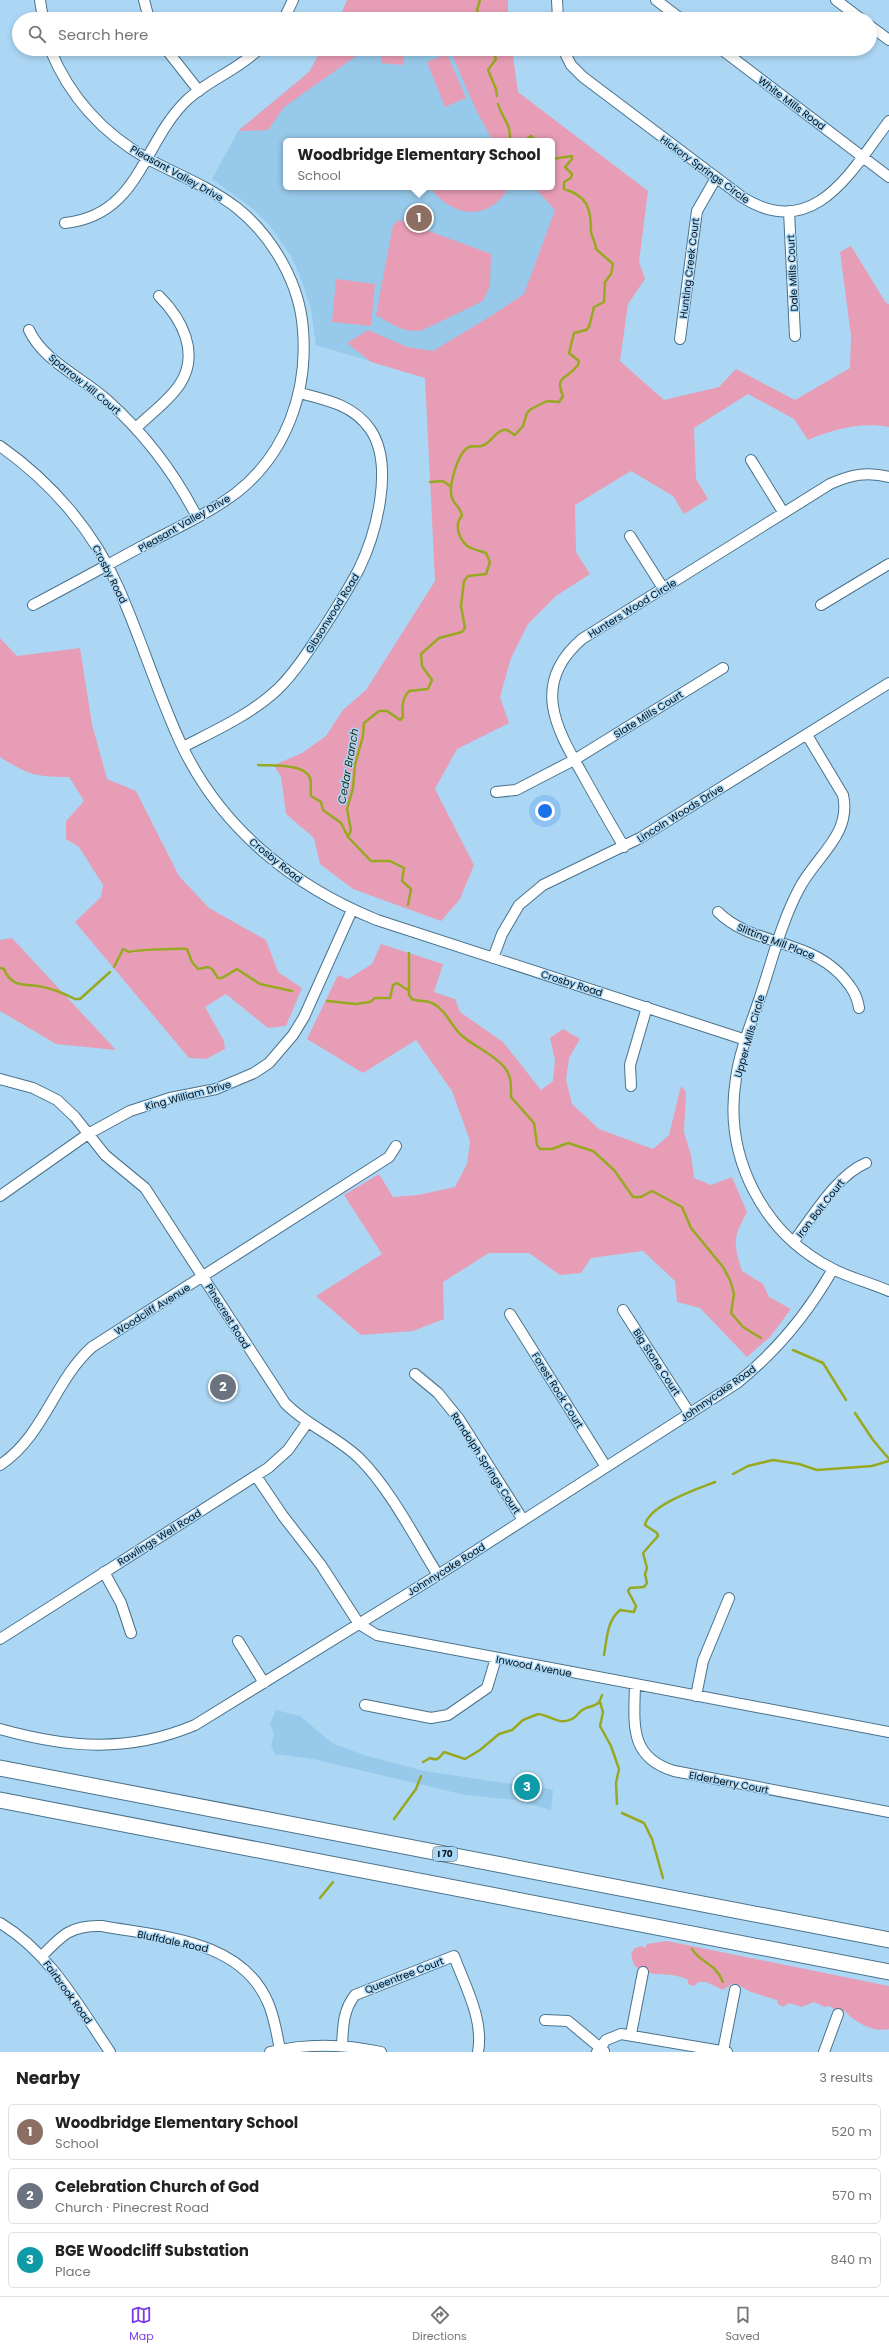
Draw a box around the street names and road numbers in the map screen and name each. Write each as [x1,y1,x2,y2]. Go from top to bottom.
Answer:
street label: White Mills Road [755,73,829,134]
street label: Hickory Springs Circle [657,132,753,207]
street label: Pleasant Valley Drive [128,142,226,205]
street label: Hunting Creek Court [676,217,703,319]
street label: Dale Mills Court [783,234,802,312]
street label: Sparrow Hill Court [45,351,124,418]
street label: Pleasant Valley Drive [136,491,233,556]
street label: Crosby Road [88,542,131,606]
street label: Gibsonwood Road [302,571,363,656]
street label: Hunters Wood Circle [585,575,679,642]
street label: Slate Mills Court [611,687,686,742]
street label: Lincoln Woods Drive [634,781,726,846]
street label: Crosby Road [246,834,305,886]
street label: Slitting Mill Place [735,920,817,963]
street label: Crosby Road [539,966,605,1001]
street label: Upper Mills Circle [731,993,768,1079]
street label: King William Drive [143,1077,233,1114]
street label: Iron Bolt Court [793,1175,848,1241]
street label: Woodcliff Avenue [111,1280,193,1339]
street label: Pinecrest Road [202,1281,254,1352]
street label: Big Stone Court [629,1326,684,1399]
street label: Forest Rock Court [528,1349,587,1431]
street label: Johnnycake Road [677,1362,759,1425]
street label: Randolph Springs Court [447,1410,524,1517]
street label: Rawlings Well Road [114,1505,204,1569]
street label: Johnnycake Road [404,1539,488,1599]
street label: Inwood Avenue [495,1652,573,1681]
street label: Elderberry Court [688,1767,770,1798]
road number: I 70 [433,1847,457,1861]
street label: Bluffdale Road [136,1927,210,1956]
street label: Queentree Court [363,1953,446,1997]
street label: Fairbrook Road [39,1958,96,2027]

